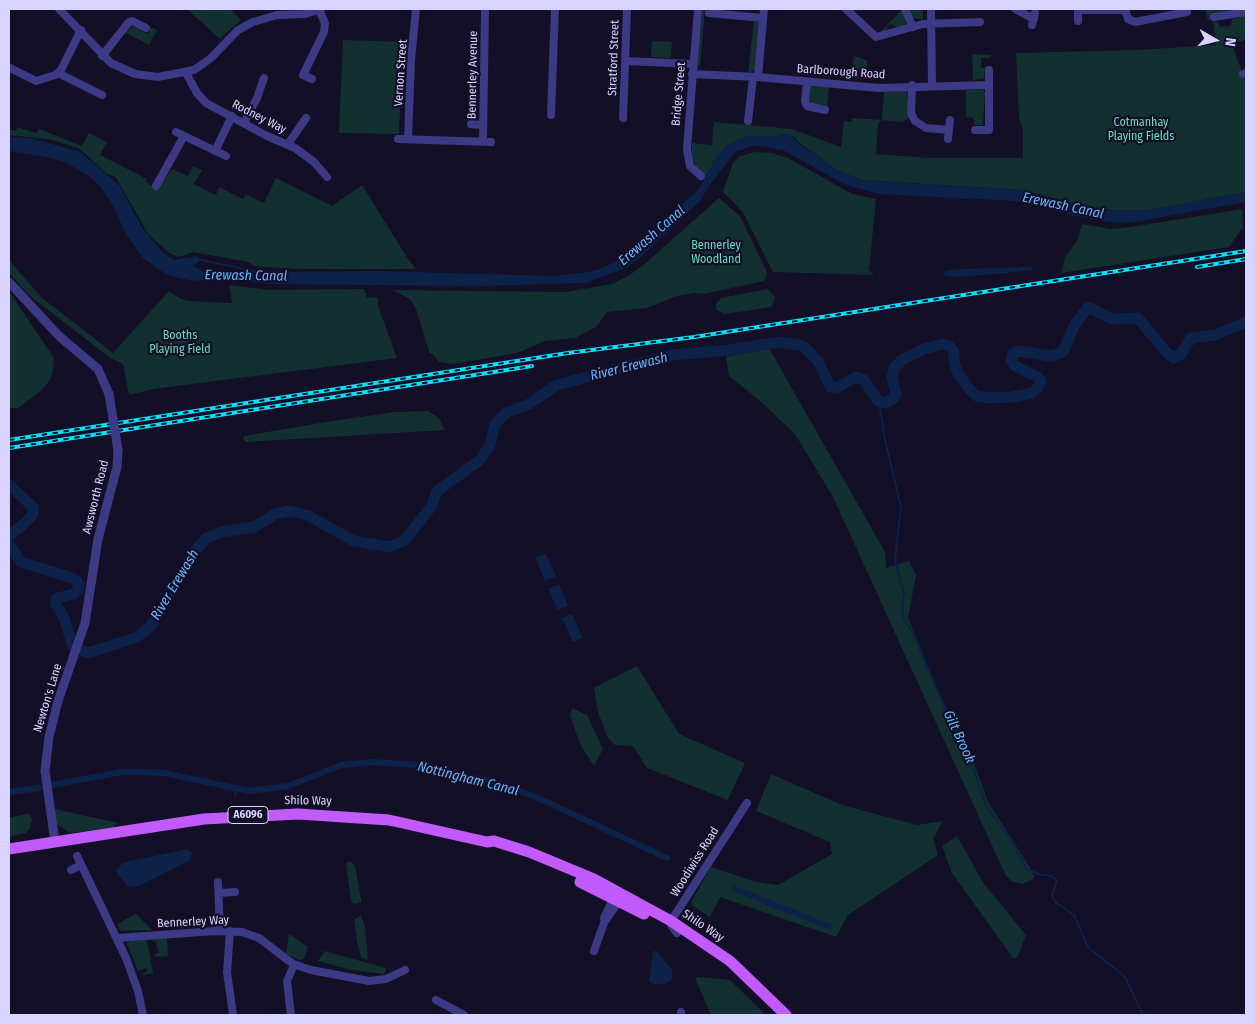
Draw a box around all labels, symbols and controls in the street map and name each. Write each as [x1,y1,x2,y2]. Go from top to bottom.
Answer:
north arrow [1190,15,1240,65]
street label: Stratford Street [605,20,623,96]
street label: Bennerley Avenue [465,31,481,119]
text: N [1221,37,1239,47]
street label: Vernon Street [391,39,411,107]
street label: Bridge Street [669,62,689,126]
street label: Barlborough Road [796,62,886,82]
street label: Rodney Way [229,97,289,137]
park label: Cotmanhay Playing Fields [1108,116,1174,144]
water label: Erewash Canal [1021,189,1105,223]
water label: Erewash Canal [615,203,689,269]
park label: Bennerley Woodland [691,239,741,267]
water label: Erewash Canal [205,267,287,285]
park label: Booths Playing Field [149,329,211,357]
water label: River Erewash [589,349,669,385]
street label: Awsworth Road [80,459,112,535]
water label: River Erewash [147,547,203,623]
street label: Newton's Lane [31,662,65,734]
water label: Gilt Brook [939,708,979,766]
water label: Nottingham Canal [416,758,520,800]
street label: Shilo Way [284,793,332,809]
road number: A6096 [228,806,268,824]
street label: Woodiwiss Road [668,824,722,900]
street label: Shilo Way [679,907,727,945]
street label: Bennerley Way [157,913,229,931]

